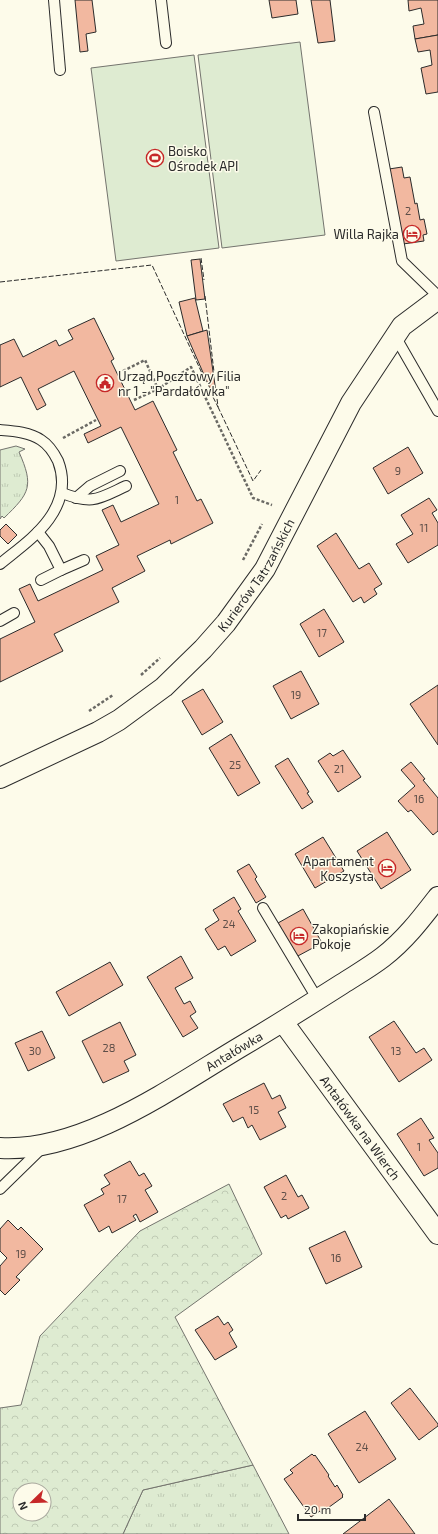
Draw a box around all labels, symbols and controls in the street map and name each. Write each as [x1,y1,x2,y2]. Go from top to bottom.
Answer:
place label: Boisko Ośrodek API [168,143,238,174]
sports icon: Boisko Ośrodek API [145,148,165,168]
house number: 2 [405,204,411,217]
hotel icon: Willa Rajka [402,224,422,244]
place label: Willa Rajka [334,226,399,242]
place label: Urząd Pocztowy Filia nr 1 - "Pardałówka" [118,368,241,399]
public building icon: Urząd Pocztowy Filia nr 1 - "Pardałówka" [95,373,115,393]
house number: 9 [395,464,401,477]
house number: 1 [175,493,179,506]
street label: Kurierów Tatrzańskich [214,516,298,635]
house number: 11 [420,521,428,534]
house number: 17 [317,626,327,639]
house number: 19 [291,688,301,701]
house number: 25 [229,758,241,771]
house number: 21 [334,762,344,775]
house number: 16 [414,792,424,805]
place label: Apartament Koszysta [303,853,374,884]
hotel icon: Apartament Koszysta [377,858,397,878]
house number: 24 [223,917,236,930]
place label: Zakopiańskie Pokoje [312,921,389,952]
hotel icon: Zakopiańskie Pokoje [289,926,309,946]
street label: Antałówka [202,1028,265,1074]
house number: 28 [103,1041,115,1054]
house number: 30 [29,1044,41,1057]
house number: 13 [391,1044,401,1057]
street label: Antałówka na Wierch [317,1072,404,1183]
house number: 15 [249,1103,259,1116]
house number: 1 [417,1140,421,1153]
house number: 2 [281,1189,287,1202]
house number: 17 [117,1192,127,1205]
house number: 19 [16,1247,26,1260]
house number: 16 [331,1251,341,1264]
house number: 24 [356,1440,369,1453]
north arrow [12,1482,52,1522]
scale bar [298,1496,365,1522]
text: N [15,1500,30,1512]
text: 20 m [304,1502,331,1516]

